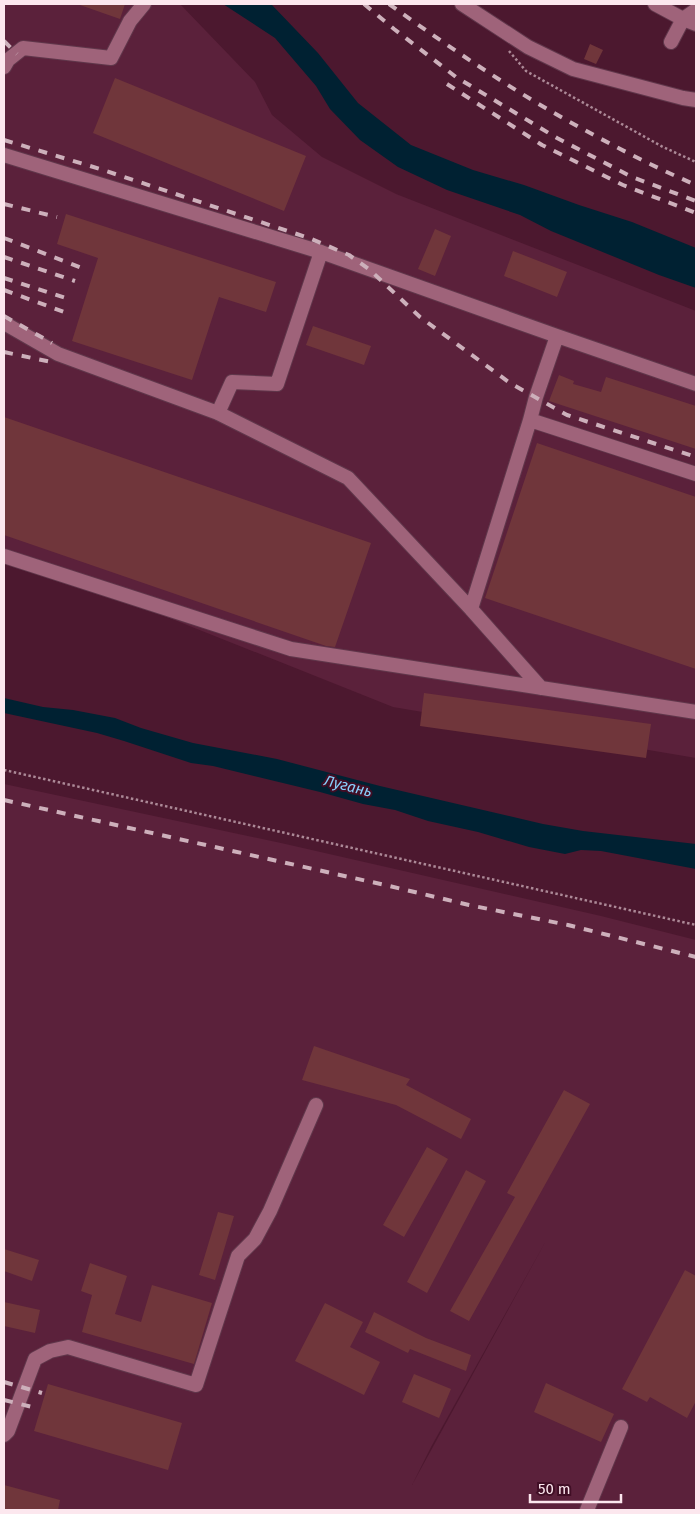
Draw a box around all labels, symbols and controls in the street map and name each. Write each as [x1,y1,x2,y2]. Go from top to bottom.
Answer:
water label: Лугань [321,771,374,801]
scale bar [530,1472,621,1504]
text: 50 m [538,1480,571,1498]

